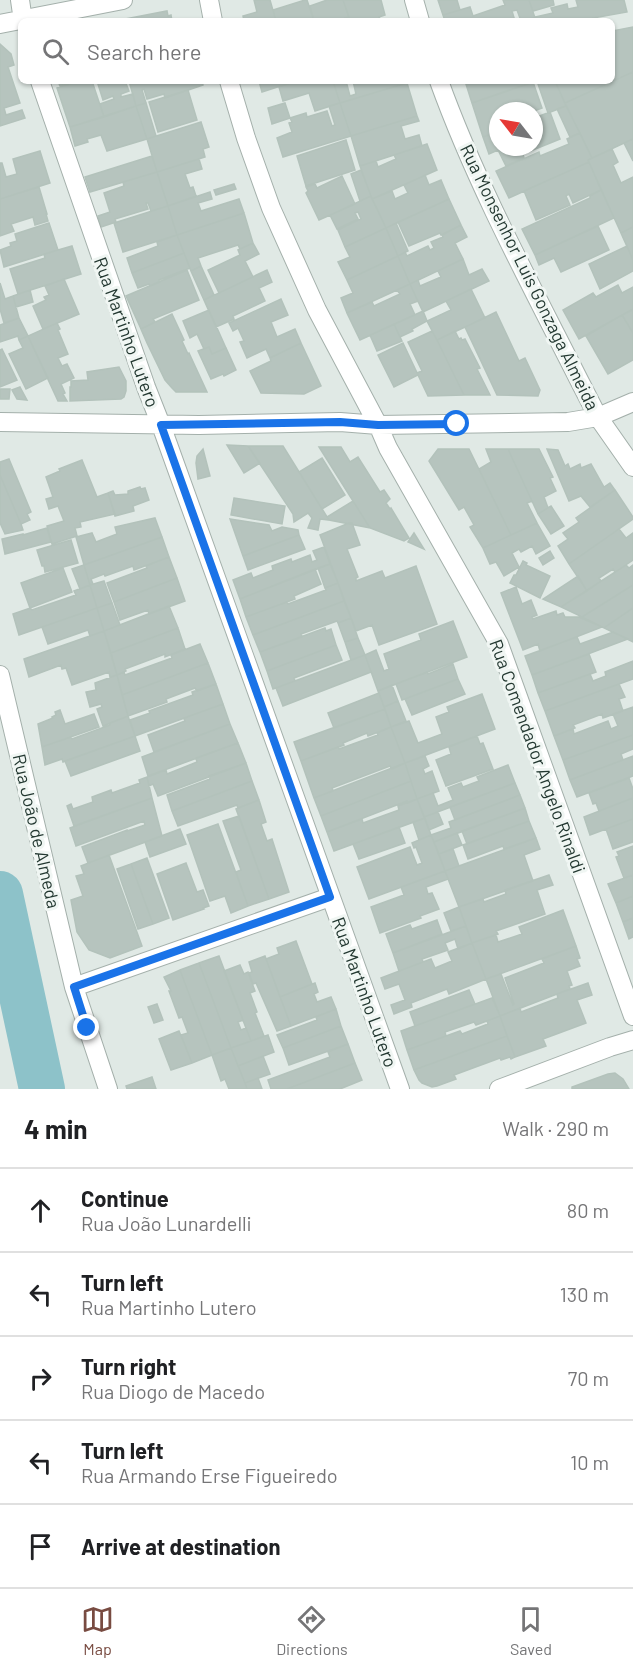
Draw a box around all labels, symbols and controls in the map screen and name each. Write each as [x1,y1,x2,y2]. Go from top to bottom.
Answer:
search box [18,18,615,84]
icon: search [39,35,72,68]
text: Search here [87,38,201,64]
north arrow [489,102,543,156]
street label: Rua Monsenhor Luis Gonzaga Almeida [456,140,604,414]
street label: Rua Martinho Lutero [90,254,164,410]
route start [443,410,469,436]
street label: Rua Comendador Angelo Rinaldi [485,636,591,876]
street label: Rua João de Almeda [9,752,65,910]
street label: Rua Martinho Lutero [328,914,402,1070]
route end [73,1014,99,1040]
text: 4 min [24,1113,88,1144]
text: Walk · 290 m [502,1116,609,1140]
text: Continue [81,1185,169,1211]
icon: ahead [24,1194,57,1227]
text: 80 m [567,1198,609,1222]
text: Rua João Lunardelli [81,1211,252,1235]
text: Turn left [81,1269,164,1295]
icon: left [24,1278,57,1311]
text: 130 m [560,1282,609,1306]
text: Rua Martinho Lutero [81,1295,257,1319]
text: Turn right [81,1353,176,1379]
icon: right [24,1362,57,1395]
text: 70 m [568,1366,609,1390]
text: Rua Diogo de Macedo [81,1379,265,1403]
text: Turn left [81,1437,164,1463]
icon: left [24,1446,57,1479]
text: 10 m [570,1450,609,1474]
text: Rua Armando Erse Figueiredo [81,1463,338,1487]
icon: arrive [24,1530,57,1563]
text: Arrive at destination [81,1533,280,1559]
tab: Map [81,1603,114,1658]
tab: Directions [276,1603,348,1658]
tab: Saved [510,1603,552,1658]

